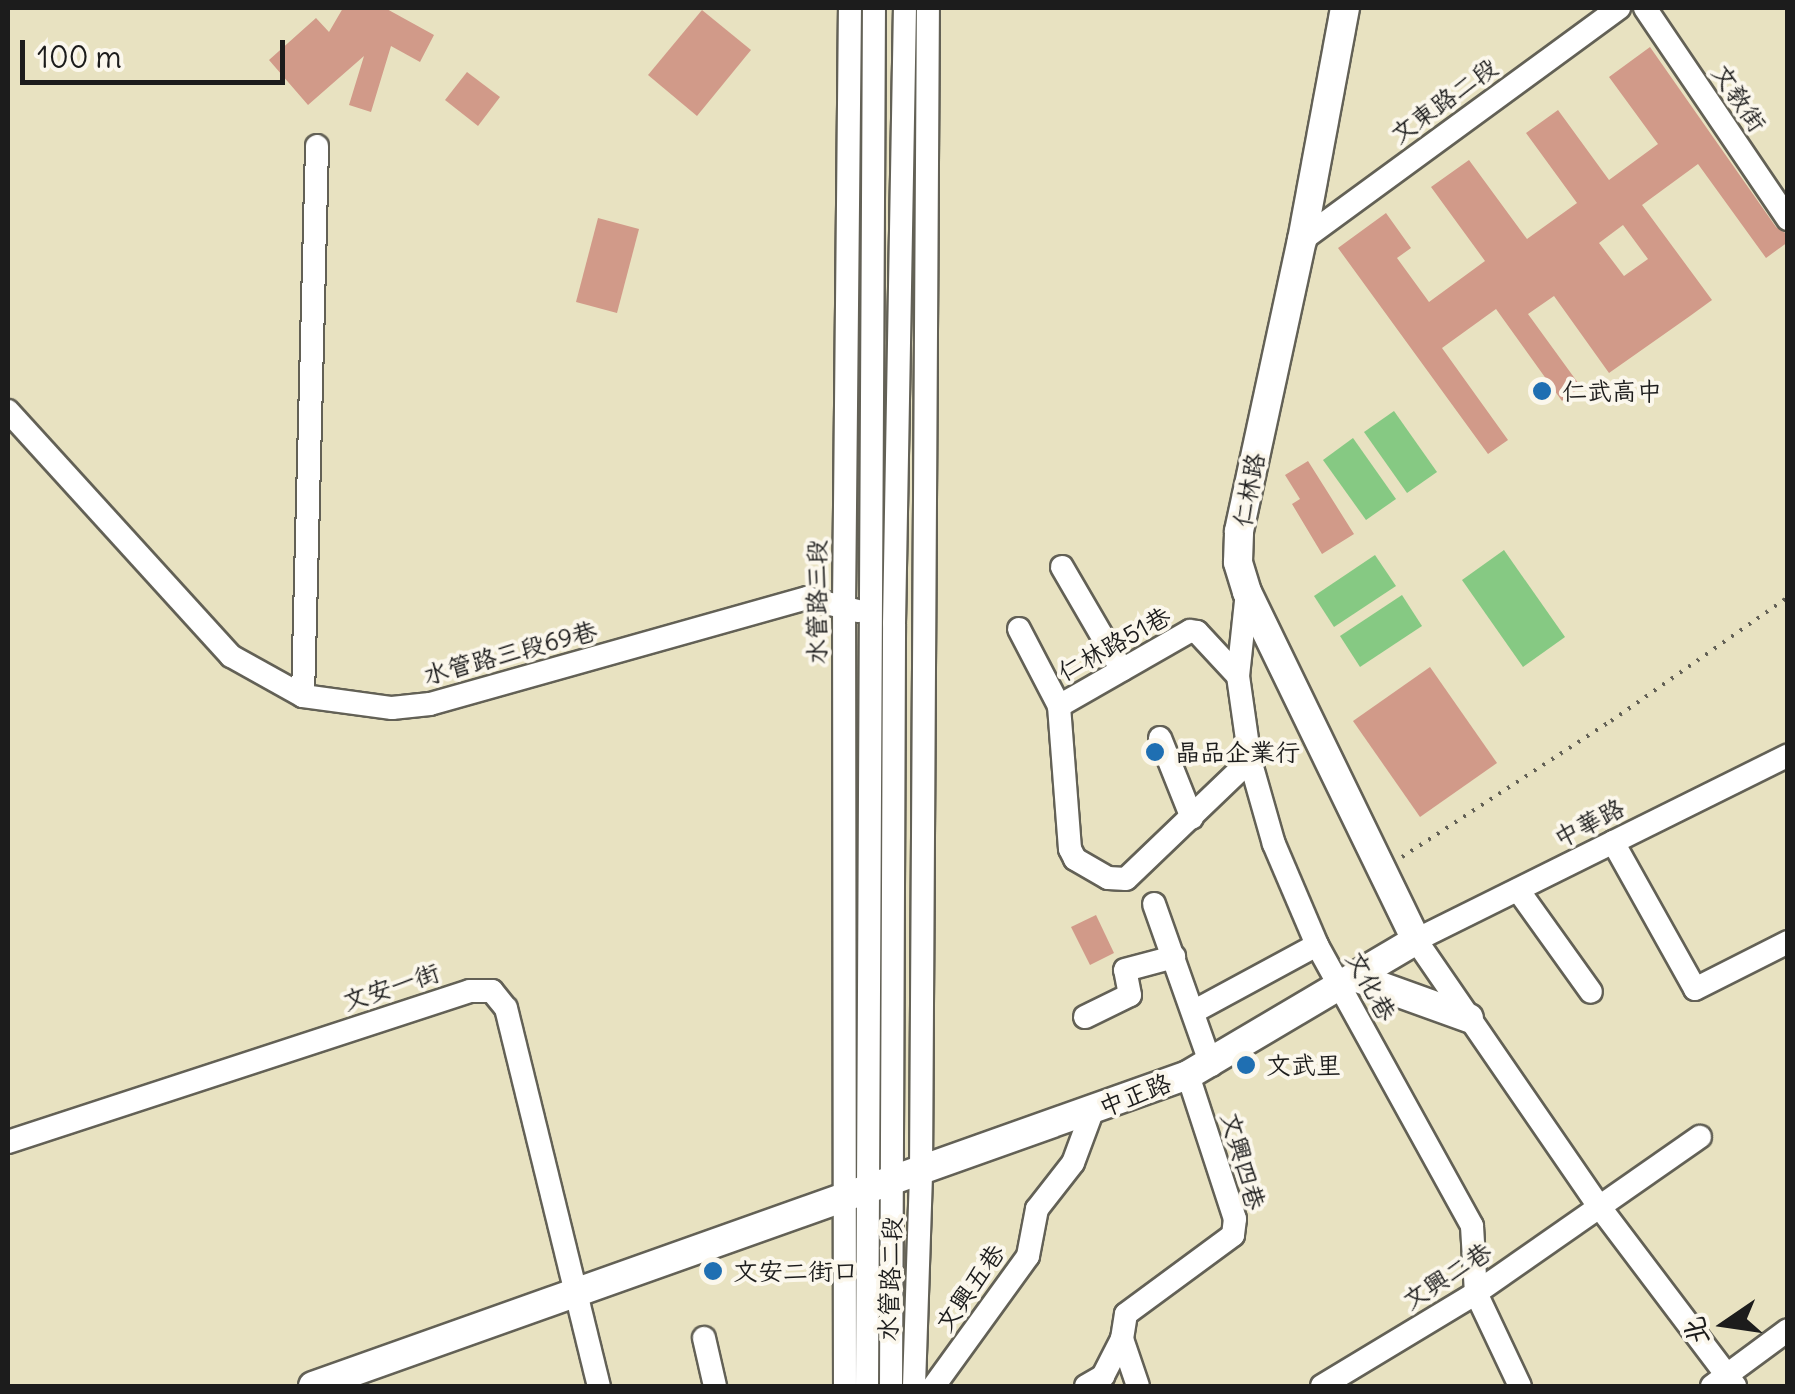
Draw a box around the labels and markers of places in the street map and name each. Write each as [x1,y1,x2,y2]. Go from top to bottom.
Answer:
place label: 仁武高中 [1562,376,1662,406]
marker: 仁武高中 [1531,380,1553,402]
place label: 晶品企業行 [1175,737,1300,767]
marker: 晶品企業行 [1144,741,1166,763]
place label: 文武里 [1266,1050,1341,1080]
marker: 文武里 [1235,1054,1257,1076]
place label: 文安二街口 [733,1256,858,1286]
marker: 文安二街口 [702,1260,724,1282]

